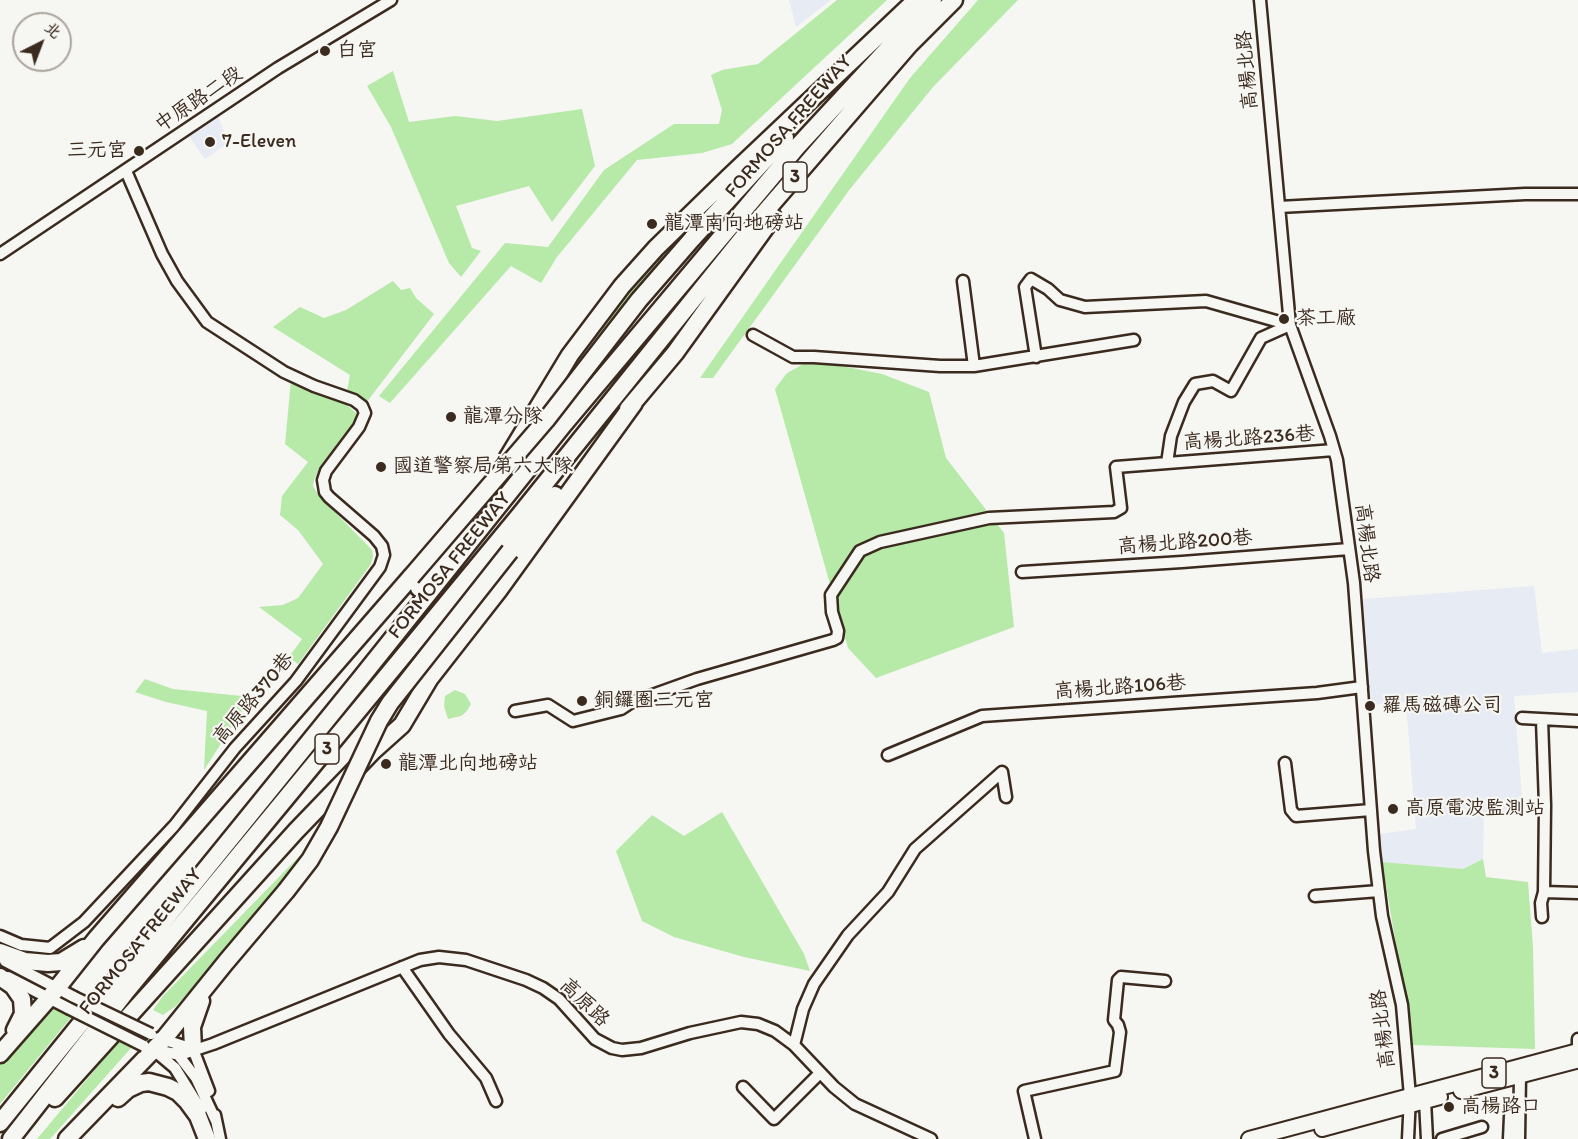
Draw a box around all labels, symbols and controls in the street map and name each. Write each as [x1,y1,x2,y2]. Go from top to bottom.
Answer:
north arrow [12,12,72,72]
text: 北 [41,17,65,42]
street label: 高楊北路 [1233,29,1263,111]
place label: 白宮 [337,39,377,63]
marker: 白宮 [318,44,332,58]
street label: FORMOSA FREEWAY [720,51,858,203]
street label: 中原路二段 [151,62,247,138]
place label: 7-Eleven [222,130,296,154]
marker: 7-Eleven [203,135,217,149]
place label: 三元宮 [67,139,127,163]
marker: 三元宮 [132,144,146,158]
road number: 3 [783,162,807,192]
place label: 龍潭南向地磅站 [664,212,804,236]
marker: 龍潭南向地磅站 [645,217,659,231]
place label: 茶工廠 [1296,307,1356,331]
marker: 茶工廠 [1277,312,1291,326]
place label: 龍潭分隊 [463,405,543,429]
marker: 龍潭分隊 [444,410,458,424]
street label: 高楊北路236巷 [1182,422,1316,456]
place label: 國道警察局第六大隊 [393,455,573,479]
marker: 國道警察局第六大隊 [374,460,388,474]
street label: FORMOSA FREEWAY [383,488,517,644]
street label: 高楊北路 [1349,502,1383,584]
street label: 高楊北路200巷 [1117,526,1253,560]
street label: 高原路370巷 [208,648,300,750]
street label: 高楊北路106巷 [1053,671,1187,705]
place label: 銅鑼圈三元宮 [594,689,714,713]
marker: 銅鑼圈三元宮 [575,694,589,708]
place label: 羅馬磁磚公司 [1382,694,1502,718]
marker: 羅馬磁磚公司 [1363,699,1377,713]
road number: 3 [315,734,339,764]
place label: 龍潭北向地磅站 [398,752,538,776]
marker: 龍潭北向地磅站 [379,757,393,771]
place label: 高原電波監測站 [1405,797,1545,821]
marker: 高原電波監測站 [1386,802,1400,816]
street label: FORMOSA FREEWAY [74,864,208,1020]
street label: 高原路 [554,974,614,1032]
street label: 高楊北路 [1367,988,1401,1070]
road number: 3 [1482,1058,1506,1088]
place label: 高楊路口 [1461,1095,1541,1119]
marker: 高楊路口 [1442,1100,1456,1114]

